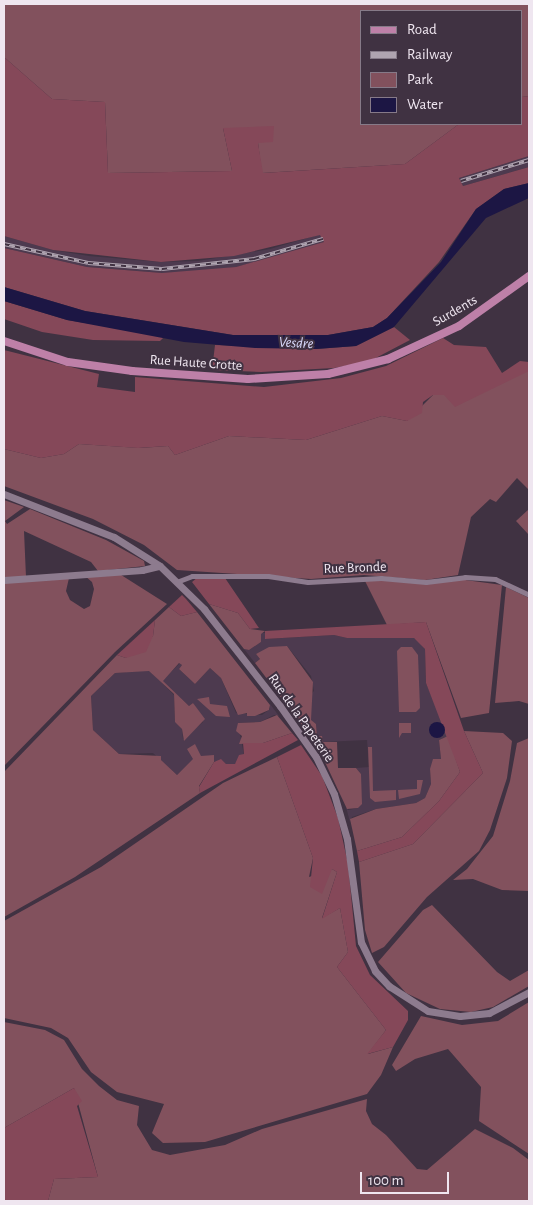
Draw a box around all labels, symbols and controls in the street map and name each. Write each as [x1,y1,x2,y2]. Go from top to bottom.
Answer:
legend [360,10,523,125]
text: Road [407,22,437,37]
text: Railway [407,47,452,62]
text: Park [407,72,433,87]
text: Water [407,97,443,112]
street label: Surdents [430,292,480,330]
water label: Vesdre [278,333,314,353]
street label: Rue Haute Crotte [149,351,243,375]
street label: Rue Bronde [323,559,387,577]
street label: Rue de la Papeterie [264,671,338,765]
scale bar [363,1162,452,1194]
text: 100 m [368,1173,403,1188]

